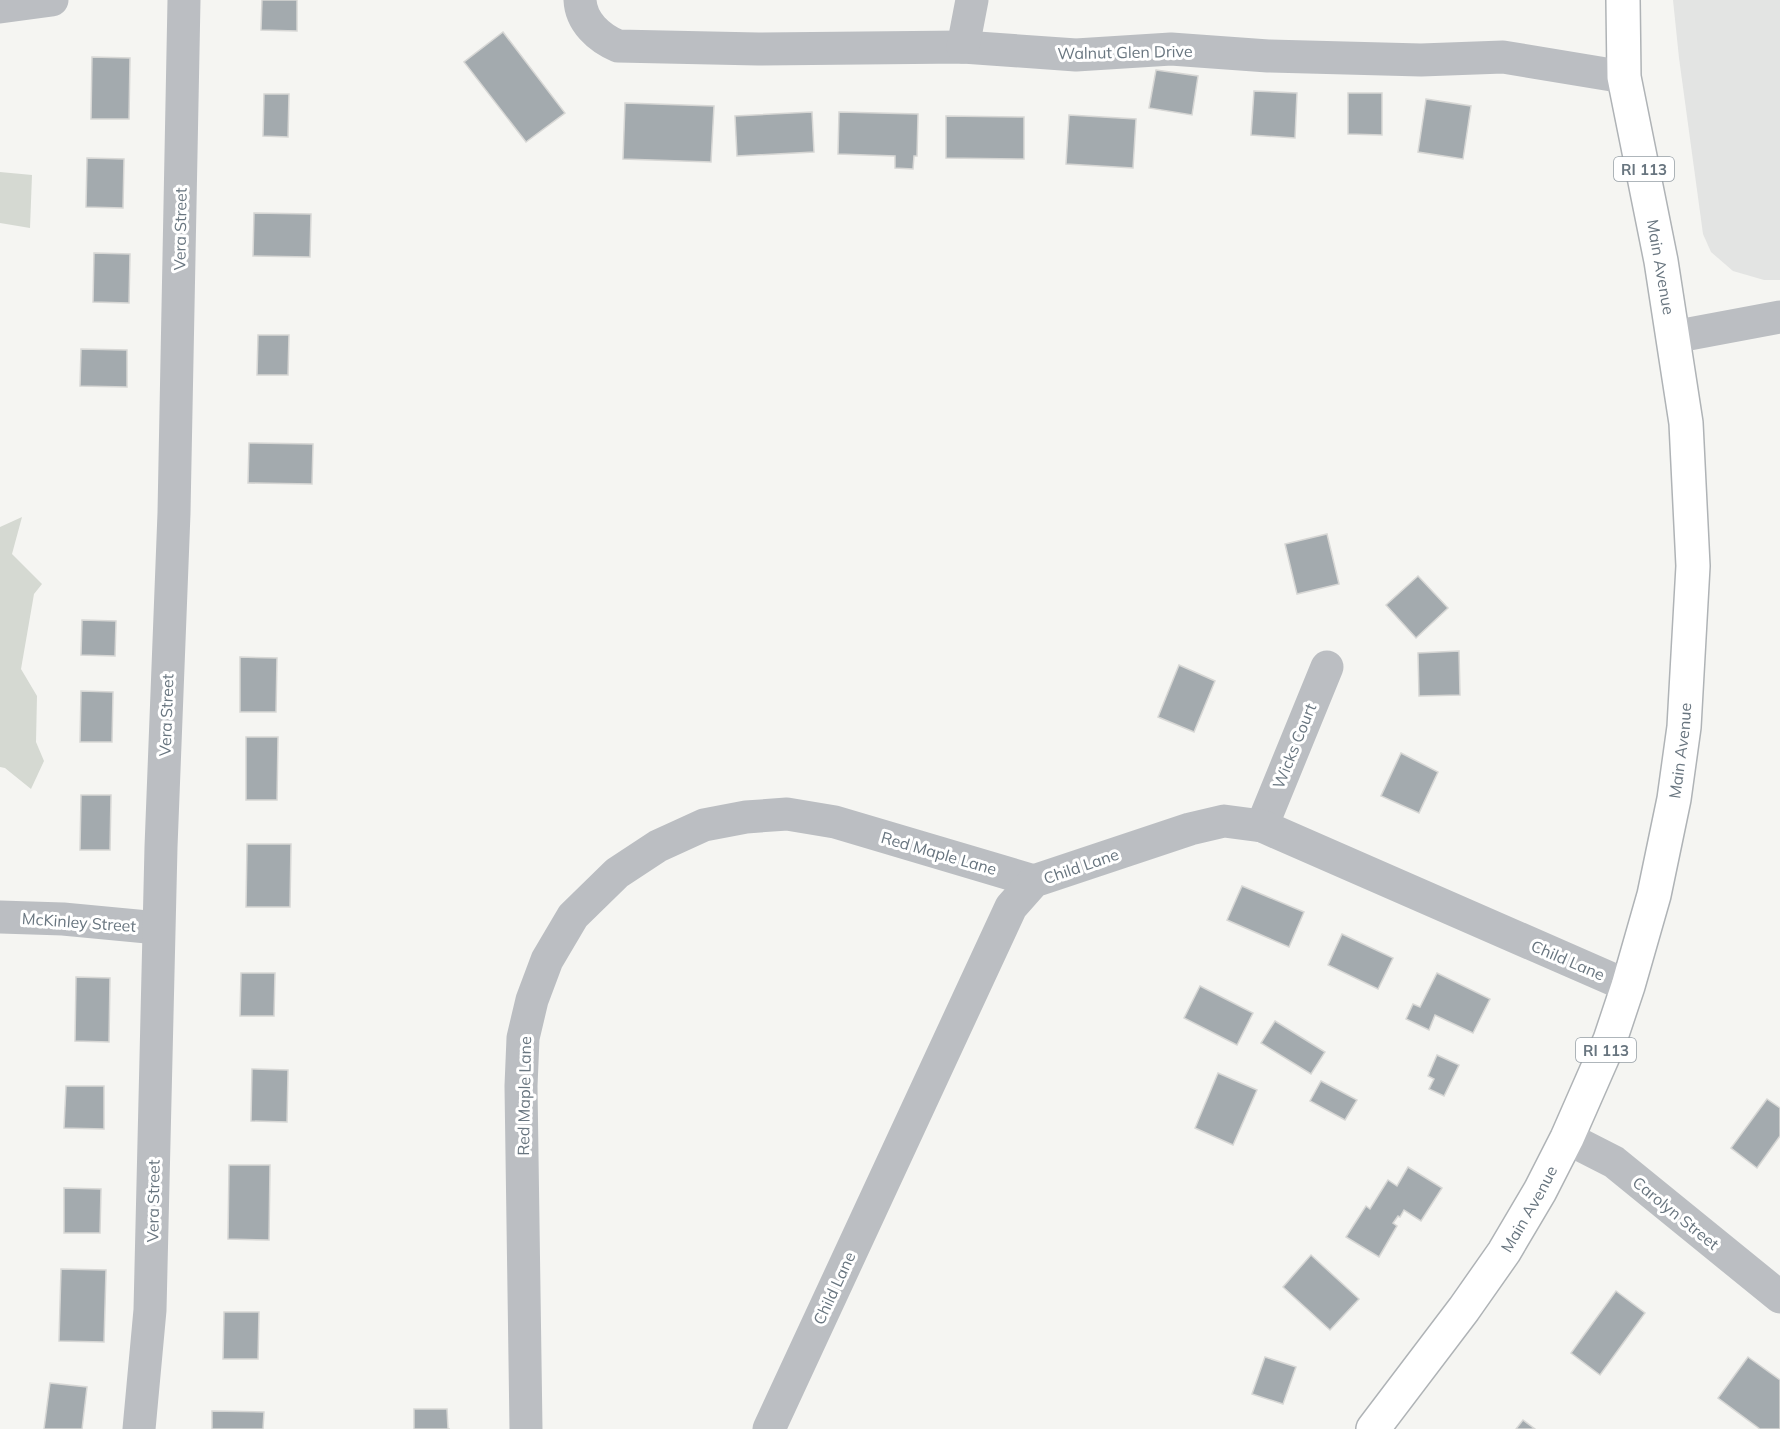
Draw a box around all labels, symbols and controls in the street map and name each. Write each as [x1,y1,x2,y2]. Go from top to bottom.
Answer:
street label: Walnut Glen Drive [1057,41,1193,63]
road number: RI 113 [1614,157,1674,181]
street label: Vera Street [169,187,191,271]
street label: Main Avenue [1643,218,1679,316]
street label: Vera Street [155,673,177,757]
street label: Wicks Court [1268,700,1320,792]
street label: Main Avenue [1664,702,1695,800]
street label: Red Maple Lane [879,827,999,879]
street label: Child Lane [1041,844,1121,888]
street label: McKinley Street [21,908,137,936]
street label: Child Lane [1528,936,1608,984]
street label: Red Maple Lane [513,1036,535,1156]
road number: RI 113 [1576,1038,1636,1062]
street label: Vera Street [142,1159,164,1243]
street label: Main Avenue [1496,1162,1561,1256]
street label: Carolyn Street [1629,1172,1723,1254]
street label: Child Lane [808,1248,860,1328]

